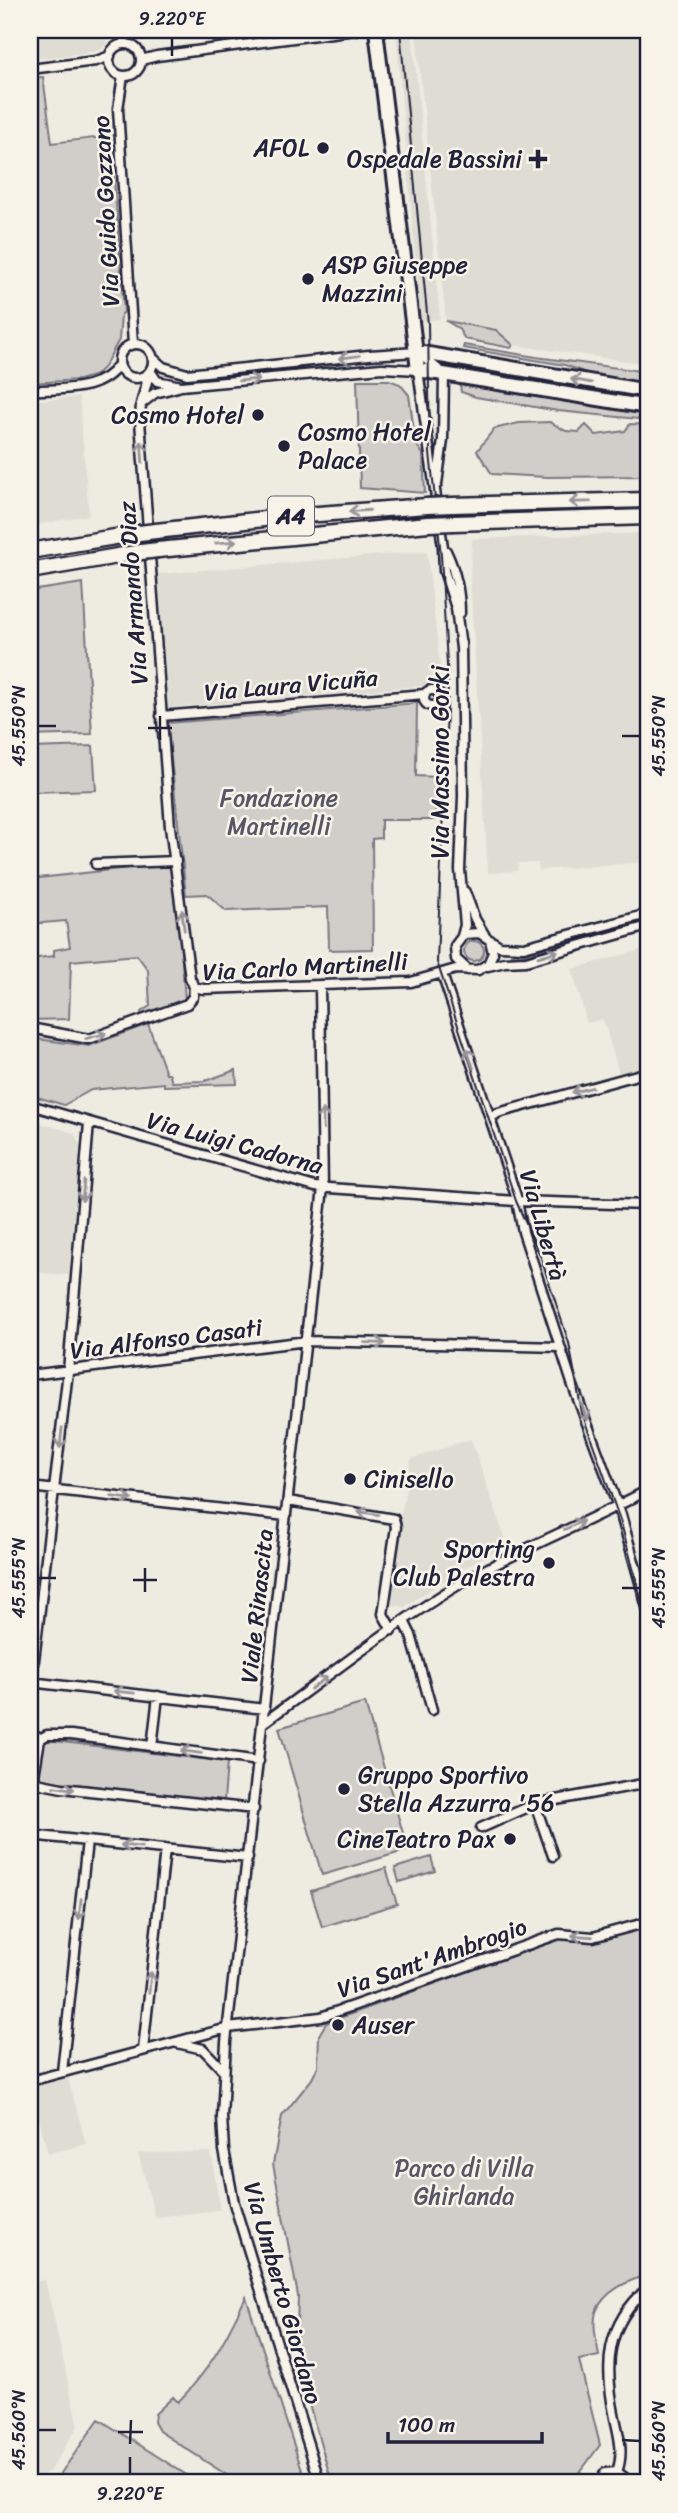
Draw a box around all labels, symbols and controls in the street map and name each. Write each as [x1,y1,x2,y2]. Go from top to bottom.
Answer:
text: 9.220°E [139,3,206,35]
street label: Via Guido Gozzano [80,114,132,308]
place label: AFOL [253,127,309,169]
place label: Ospedale Bassini [347,138,522,180]
marker: AFOL [315,140,331,156]
marker: Ospedale Bassini [528,149,548,169]
place label: ASP Giuseppe Mazzini [321,244,468,314]
marker: ASP Giuseppe Mazzini [300,271,316,287]
one-way arrow [338,351,361,364]
one-way arrow [237,373,260,386]
one-way arrow [570,374,593,387]
place label: Cosmo Hotel [111,394,245,436]
marker: Cosmo Hotel [250,407,266,423]
place label: Cosmo Hotel Palace [298,411,432,481]
marker: Cosmo Hotel Palace [276,438,292,454]
one-way arrow [135,442,148,464]
one-way arrow [569,495,592,509]
road number: A4 [268,496,314,536]
street label: Via Armando Diaz [106,499,160,686]
one-way arrow [348,505,370,518]
one-way arrow [214,536,237,549]
street label: Via Laura Vicuña [203,656,380,714]
street label: Via Massimo Gorki [419,664,461,859]
text: 45.550°N [3,685,35,767]
text: 45.550°N [643,695,675,777]
park label: Fondazione Martinelli [220,777,338,847]
one-way arrow [177,909,190,932]
street label: Via Carlo Martinelli [201,941,410,993]
one-way arrow [537,947,559,960]
one-way arrow [85,1028,107,1041]
one-way arrow [463,1047,475,1069]
one-way arrow [572,1085,594,1098]
street label: Via Luigi Cadorna [142,1099,329,1187]
one-way arrow [316,1108,329,1131]
street label: Via Libertà [507,1164,579,1286]
one-way arrow [76,1179,89,1202]
street label: Via Alfonso Casati [68,1306,266,1372]
one-way arrow [363,1336,386,1349]
one-way arrow [578,1399,591,1421]
one-way arrow [54,1427,67,1449]
place label: Cinisello [364,1458,454,1500]
marker: Cinisello [342,1471,358,1487]
one-way arrow [110,1491,133,1504]
one-way arrow [358,1506,380,1519]
one-way arrow [563,1518,584,1531]
street label: Viale Rinascita [228,1527,286,1685]
place label: Sporting Club Palestra [393,1528,535,1598]
text: 45.555°N [3,1537,35,1618]
text: 45.555°N [643,1547,675,1628]
marker: Sporting Club Palestra [541,1555,557,1571]
one-way arrow [309,1676,328,1690]
one-way arrow [113,1686,136,1699]
one-way arrow [180,1745,203,1758]
place label: Gruppo Sportivo Stella Azzurra '56 [358,1754,555,1824]
marker: Gruppo Sportivo Stella Azzurra '56 [336,1781,352,1797]
one-way arrow [52,1782,75,1795]
place label: CineTeatro Pax [337,1818,497,1860]
marker: CineTeatro Pax [502,1831,518,1847]
one-way arrow [121,1839,143,1852]
one-way arrow [73,1897,86,1920]
street label: Via Sant'Ambrogio [331,1906,533,2010]
one-way arrow [571,1929,594,1942]
one-way arrow [144,1971,157,1994]
place label: Auser [351,2004,416,2046]
marker: Auser [330,2017,346,2033]
park label: Parco di Villa Ghirlanda [395,2147,534,2217]
street label: Via Umberto Giordano [231,2177,335,2409]
text: 45.560°N [3,2389,35,2470]
text: 45.560°N [643,2400,675,2481]
scale bar [388,2401,542,2445]
text: 100 m [398,2406,455,2444]
text: 9.220°E [97,2478,164,2510]

